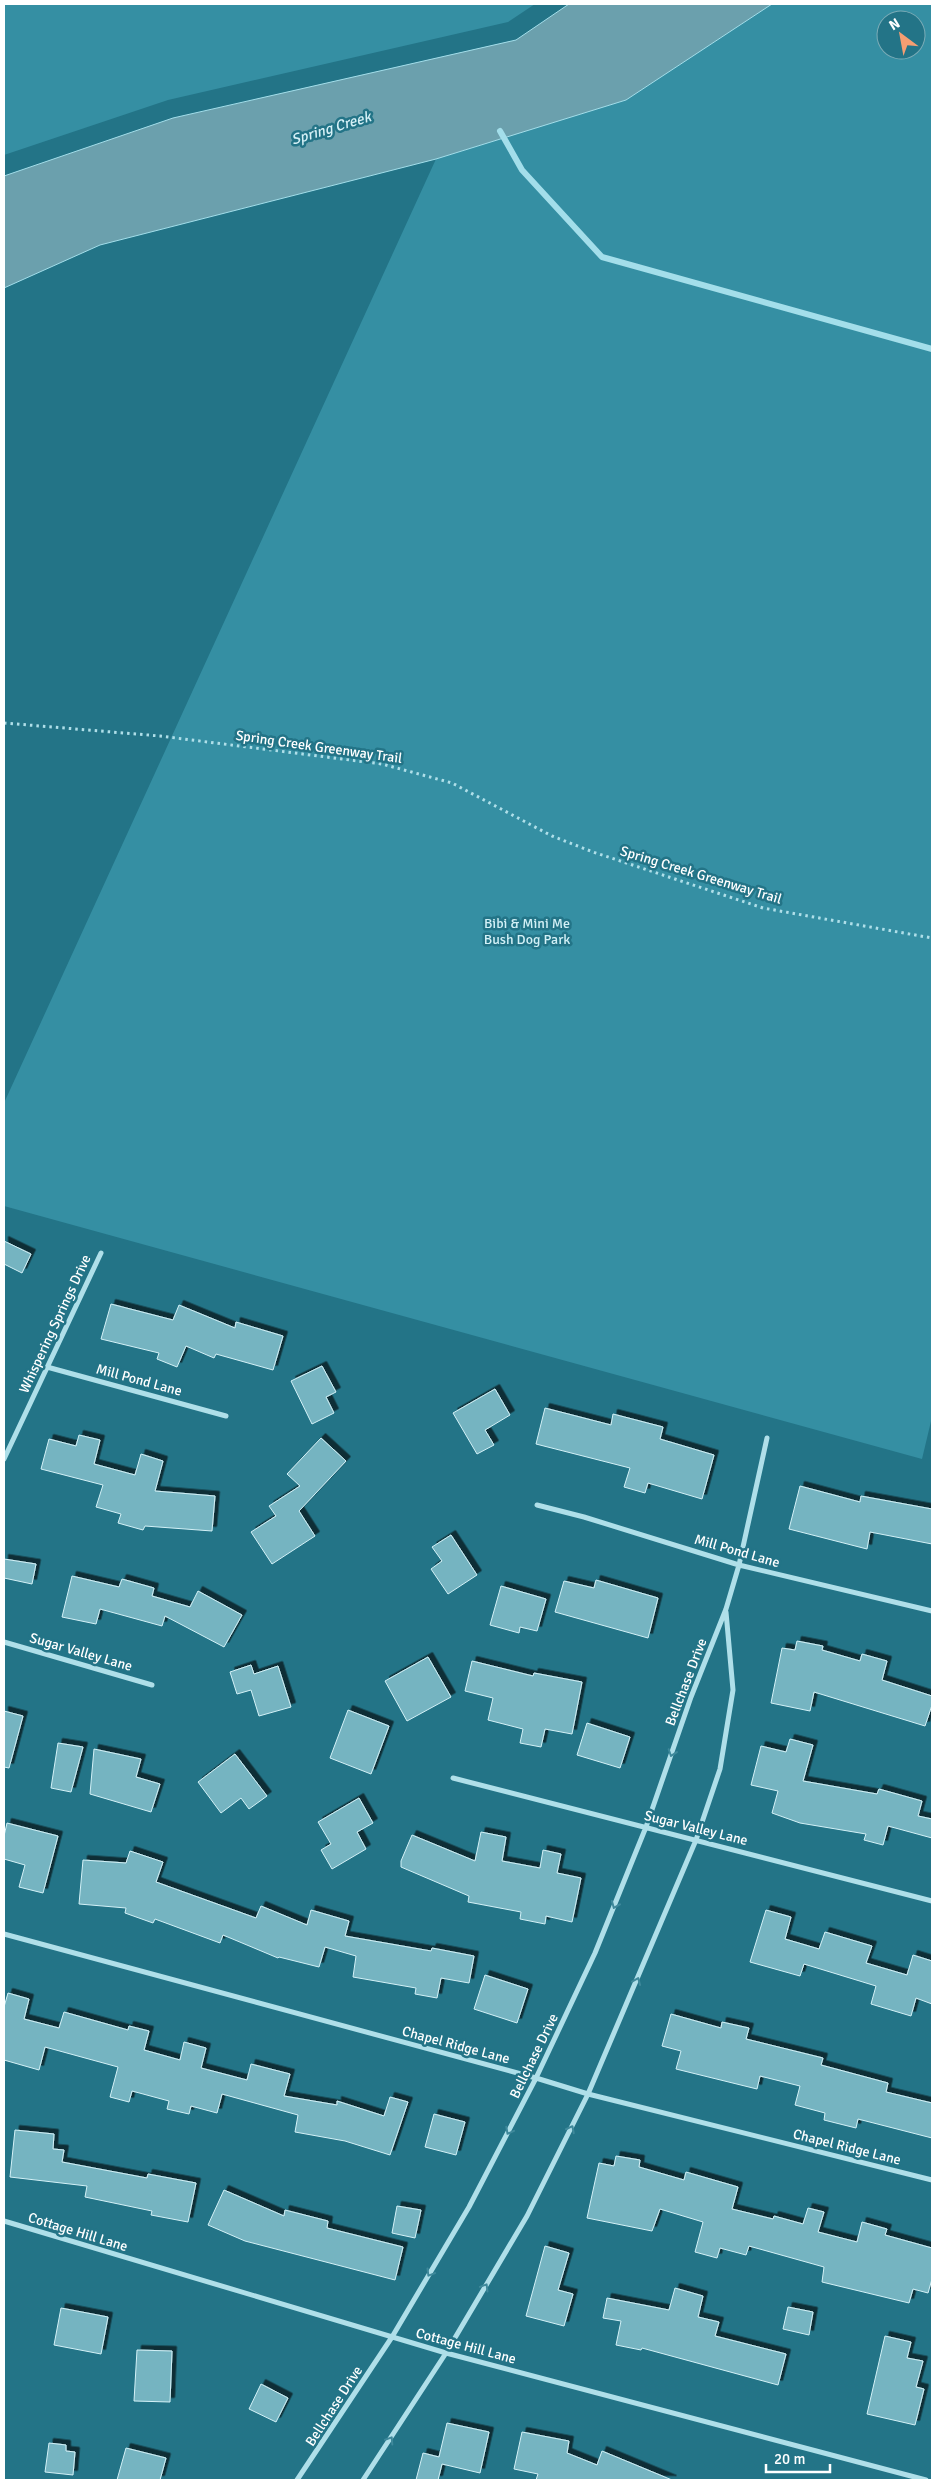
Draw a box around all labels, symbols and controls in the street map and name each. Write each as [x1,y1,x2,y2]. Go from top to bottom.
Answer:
north arrow [876,10,926,60]
text: N [886,15,903,34]
water label: Spring Creek [289,107,374,149]
street label: Spring Creek Greenway Trail [235,727,403,767]
street label: Spring Creek Greenway Trail [618,842,784,908]
park label: Bibi & Mini Me Bush Dog Park [484,915,570,948]
street label: Whispering Springs Drive [15,1252,95,1396]
street label: Mill Pond Lane [94,1360,184,1400]
street label: Mill Pond Lane [692,1531,782,1571]
street label: Sugar Valley Lane [28,1629,134,1675]
street label: Bellchase Drive [662,1636,710,1728]
one-way arrow [668,1748,678,1756]
street label: Sugar Valley Lane [642,1807,750,1849]
one-way arrow [610,1900,621,1909]
one-way arrow [631,1977,642,1986]
street label: Bellchase Drive [506,2011,562,2101]
street label: Chapel Ridge Lane [400,2022,512,2068]
one-way arrow [565,2125,575,2134]
street label: Chapel Ridge Lane [791,2125,903,2169]
one-way arrow [505,2126,515,2135]
street label: Cottage Hill Lane [26,2209,130,2255]
one-way arrow [426,2268,436,2277]
one-way arrow [478,2283,488,2292]
street label: Cottage Hill Lane [414,2324,518,2368]
street label: Bellchase Drive [302,2363,366,2449]
one-way arrow [384,2436,393,2446]
scale bar [766,2442,830,2474]
text: 20 m [774,2450,805,2468]

